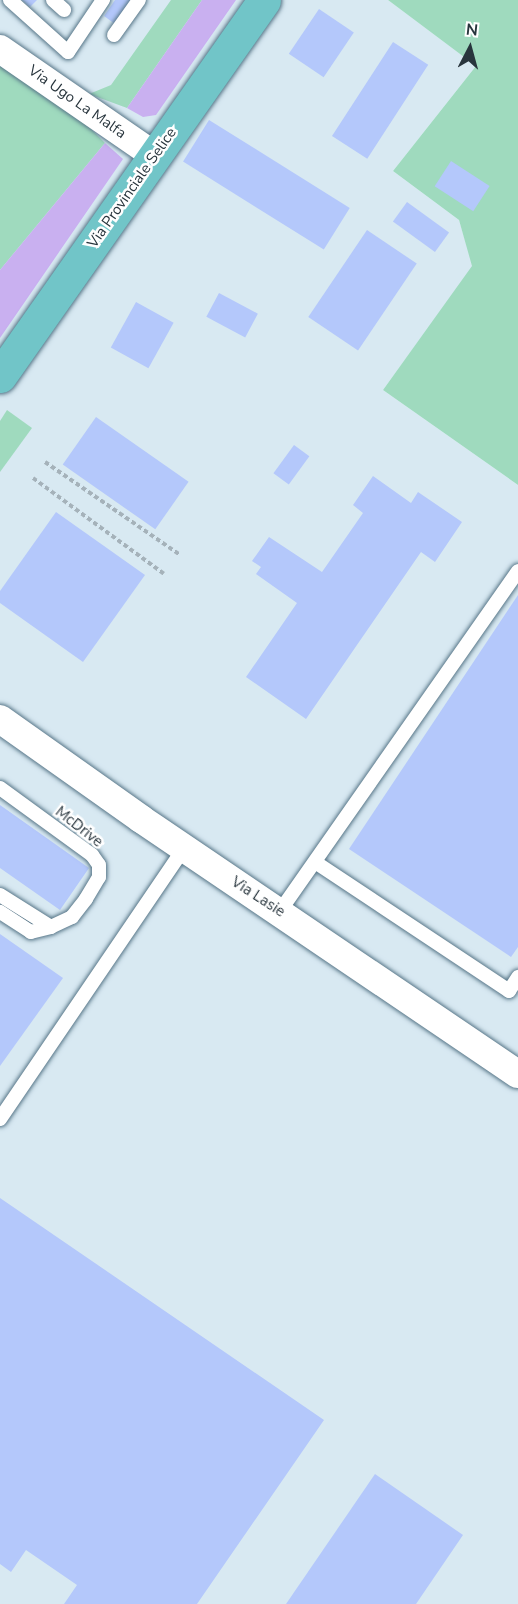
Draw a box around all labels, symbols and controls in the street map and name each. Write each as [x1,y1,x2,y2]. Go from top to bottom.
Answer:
north arrow [440,18,500,78]
text: N [465,19,479,42]
street label: Via Ugo La Malfa [25,62,129,142]
street label: Via Provinciale Selice [84,124,180,252]
street label: McDrive [52,803,106,851]
street label: Via Lasie [228,873,288,921]

